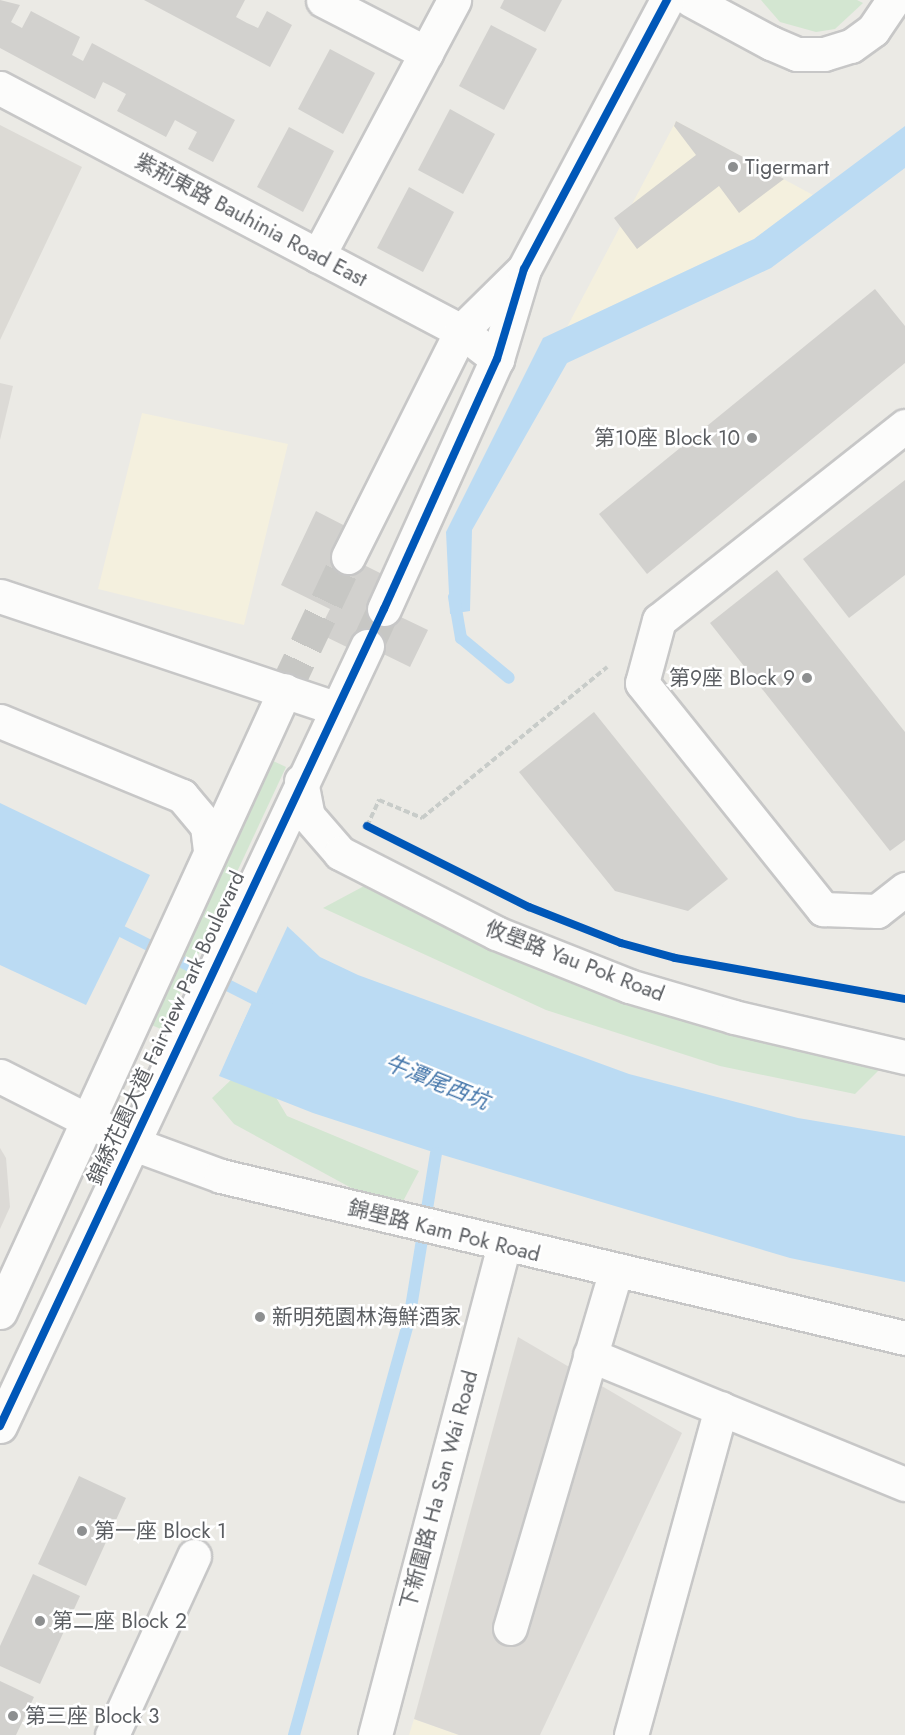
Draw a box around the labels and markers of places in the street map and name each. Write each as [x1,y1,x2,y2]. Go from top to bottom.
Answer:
place label: Tigermart [745,154,829,180]
marker: Tigermart [726,160,740,174]
place label: 第10座 Block 10 [594,425,740,451]
marker: 第10座 Block 10 [745,431,759,445]
place label: 第9座 Block 9 [669,665,795,691]
marker: 第9座 Block 9 [800,671,814,685]
place label: 新明苑園林海鮮酒家 [272,1304,461,1330]
marker: 新明苑園林海鮮酒家 [253,1310,267,1324]
place label: 第一座 Block 1 [94,1518,226,1544]
marker: 第一座 Block 1 [75,1524,89,1538]
place label: 第二座 Block 2 [52,1608,187,1634]
marker: 第二座 Block 2 [33,1614,47,1628]
place label: 第三座 Block 3 [25,1703,159,1729]
marker: 第三座 Block 3 [6,1709,20,1723]

